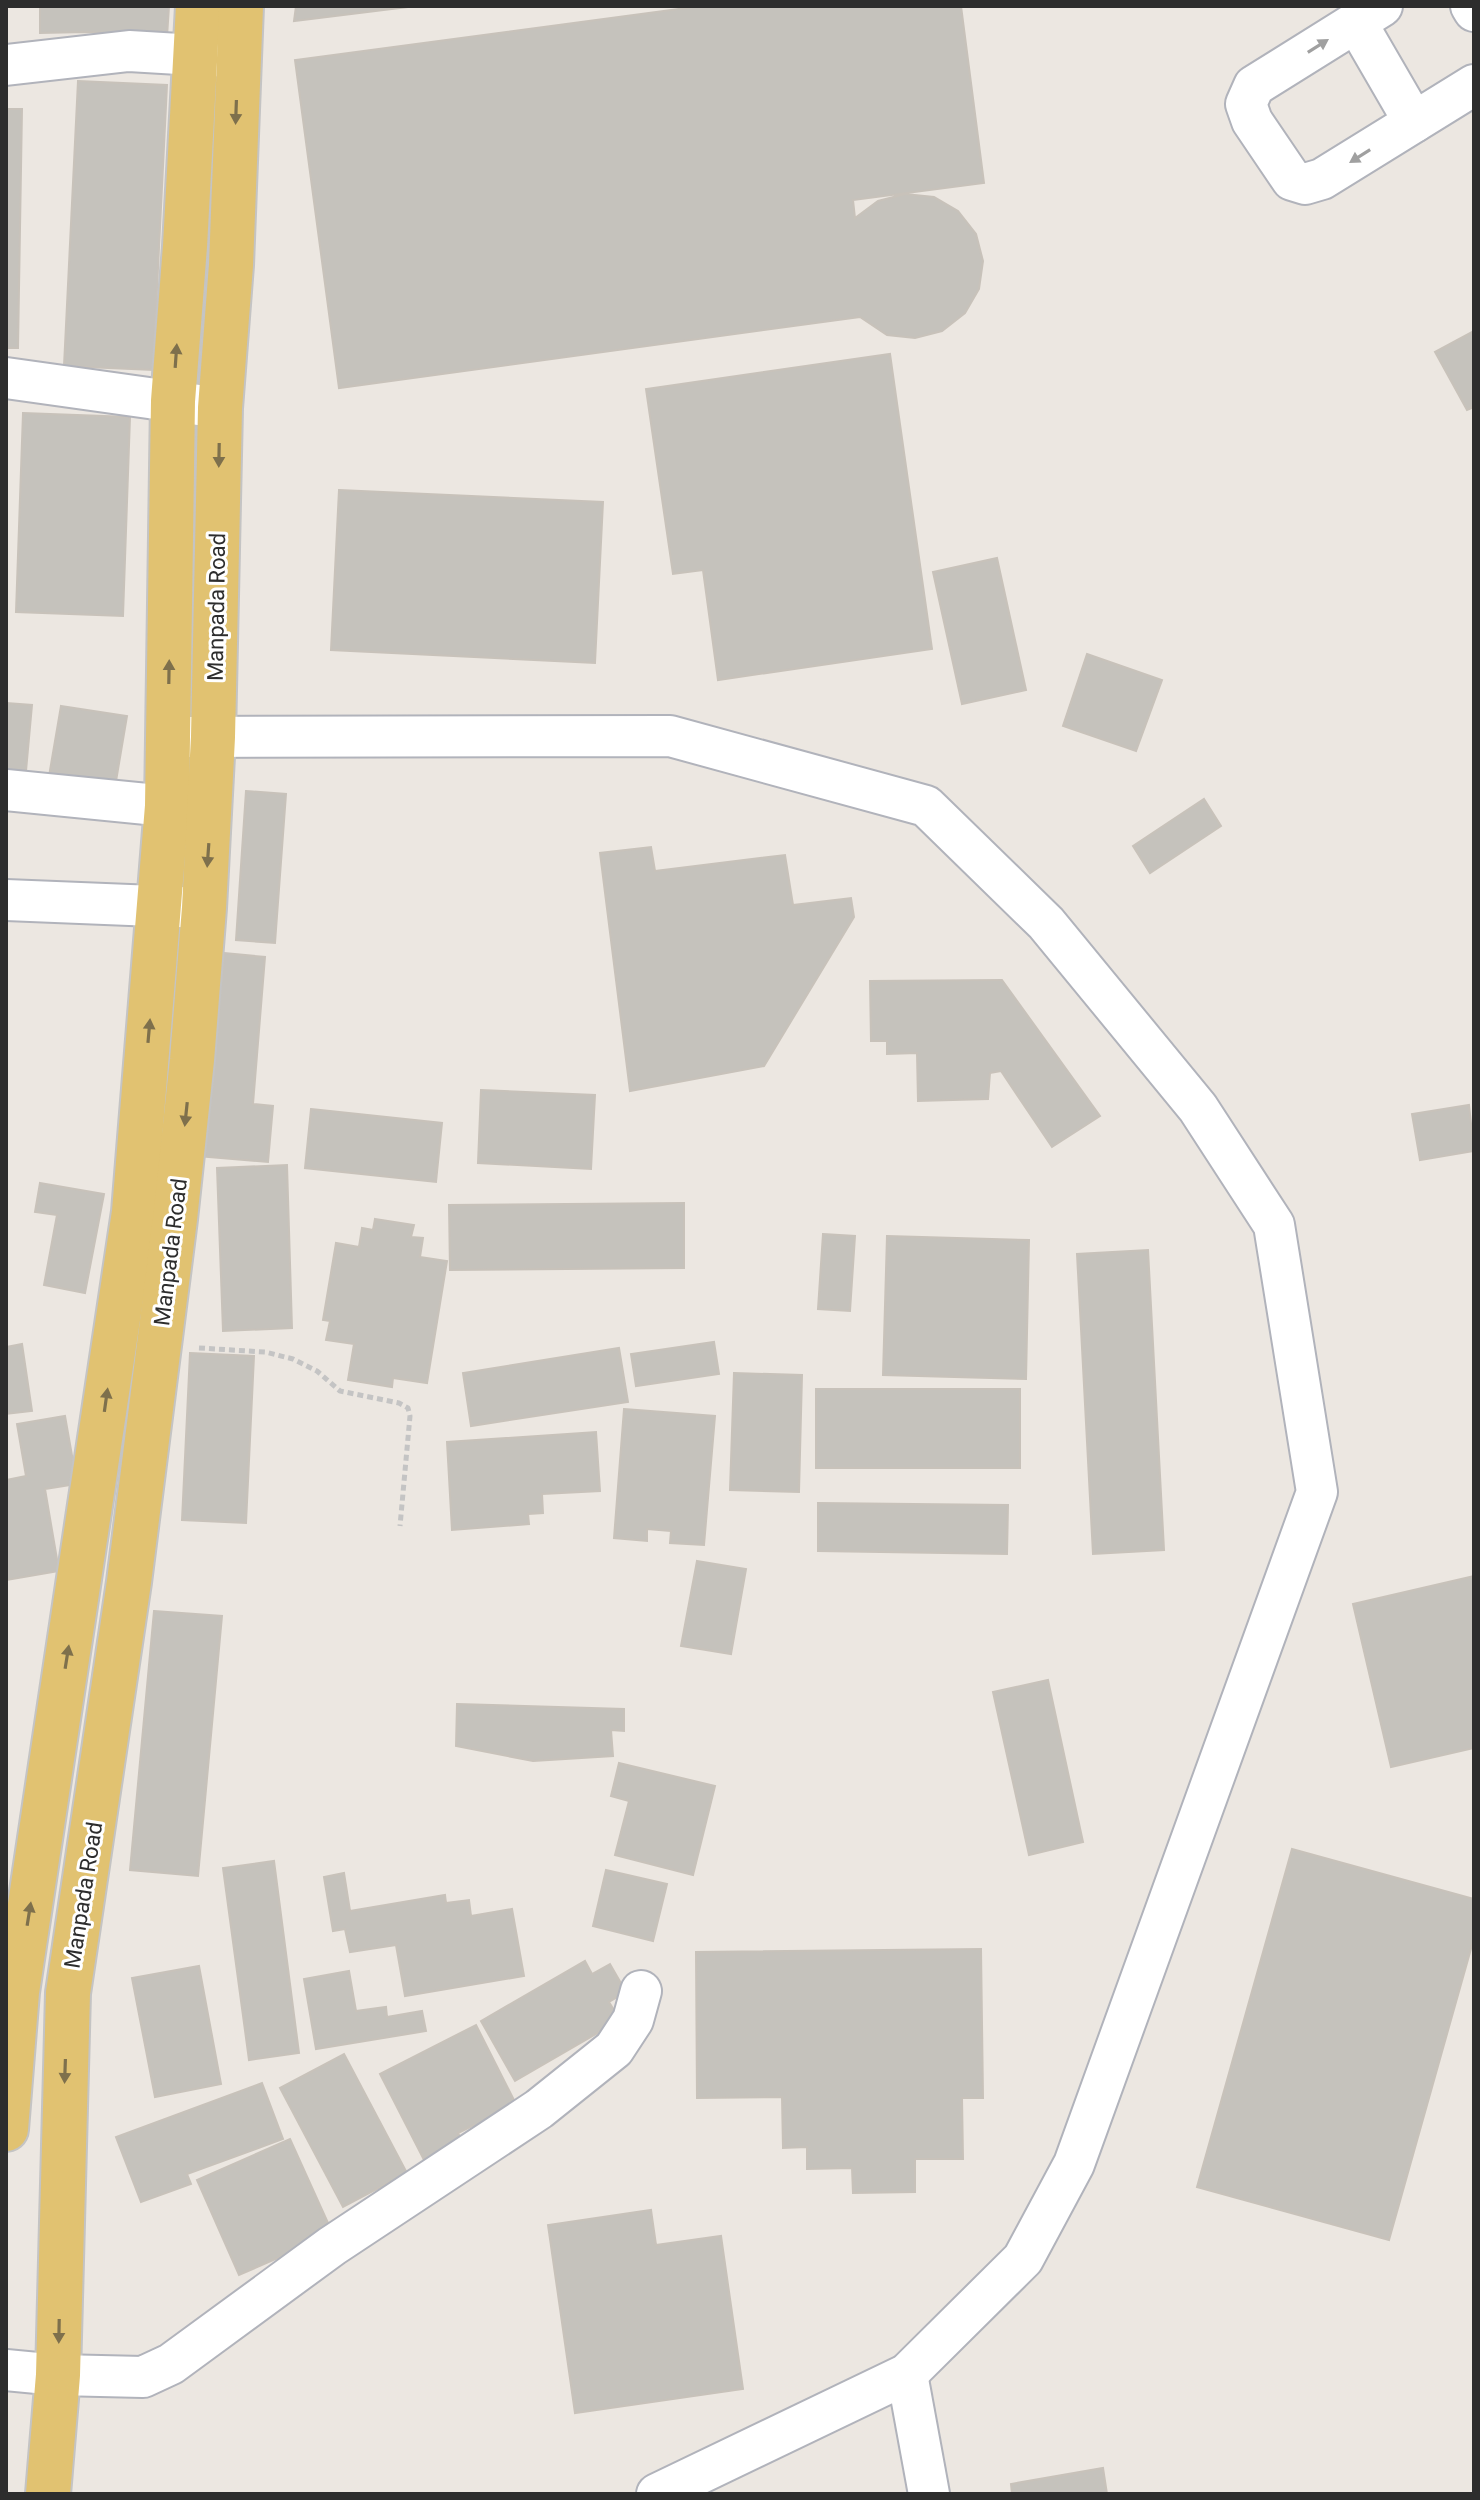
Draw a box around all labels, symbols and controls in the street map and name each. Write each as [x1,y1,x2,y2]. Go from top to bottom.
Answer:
one-way arrow [1307,39,1329,53]
one-way arrow [230,100,243,125]
one-way arrow [1349,148,1371,162]
one-way arrow [170,343,183,368]
one-way arrow [212,443,225,468]
street label: Manpada Road [203,533,230,681]
one-way arrow [163,659,175,684]
one-way arrow [201,843,214,868]
one-way arrow [143,1018,156,1043]
one-way arrow [180,1102,193,1127]
street label: Manpada Road [149,1177,192,1327]
one-way arrow [100,1387,113,1412]
one-way arrow [61,1644,74,1669]
street label: Manpada Road [60,1820,107,1970]
one-way arrow [23,1902,36,1927]
one-way arrow [58,2059,71,2084]
one-way arrow [52,2319,65,2344]

